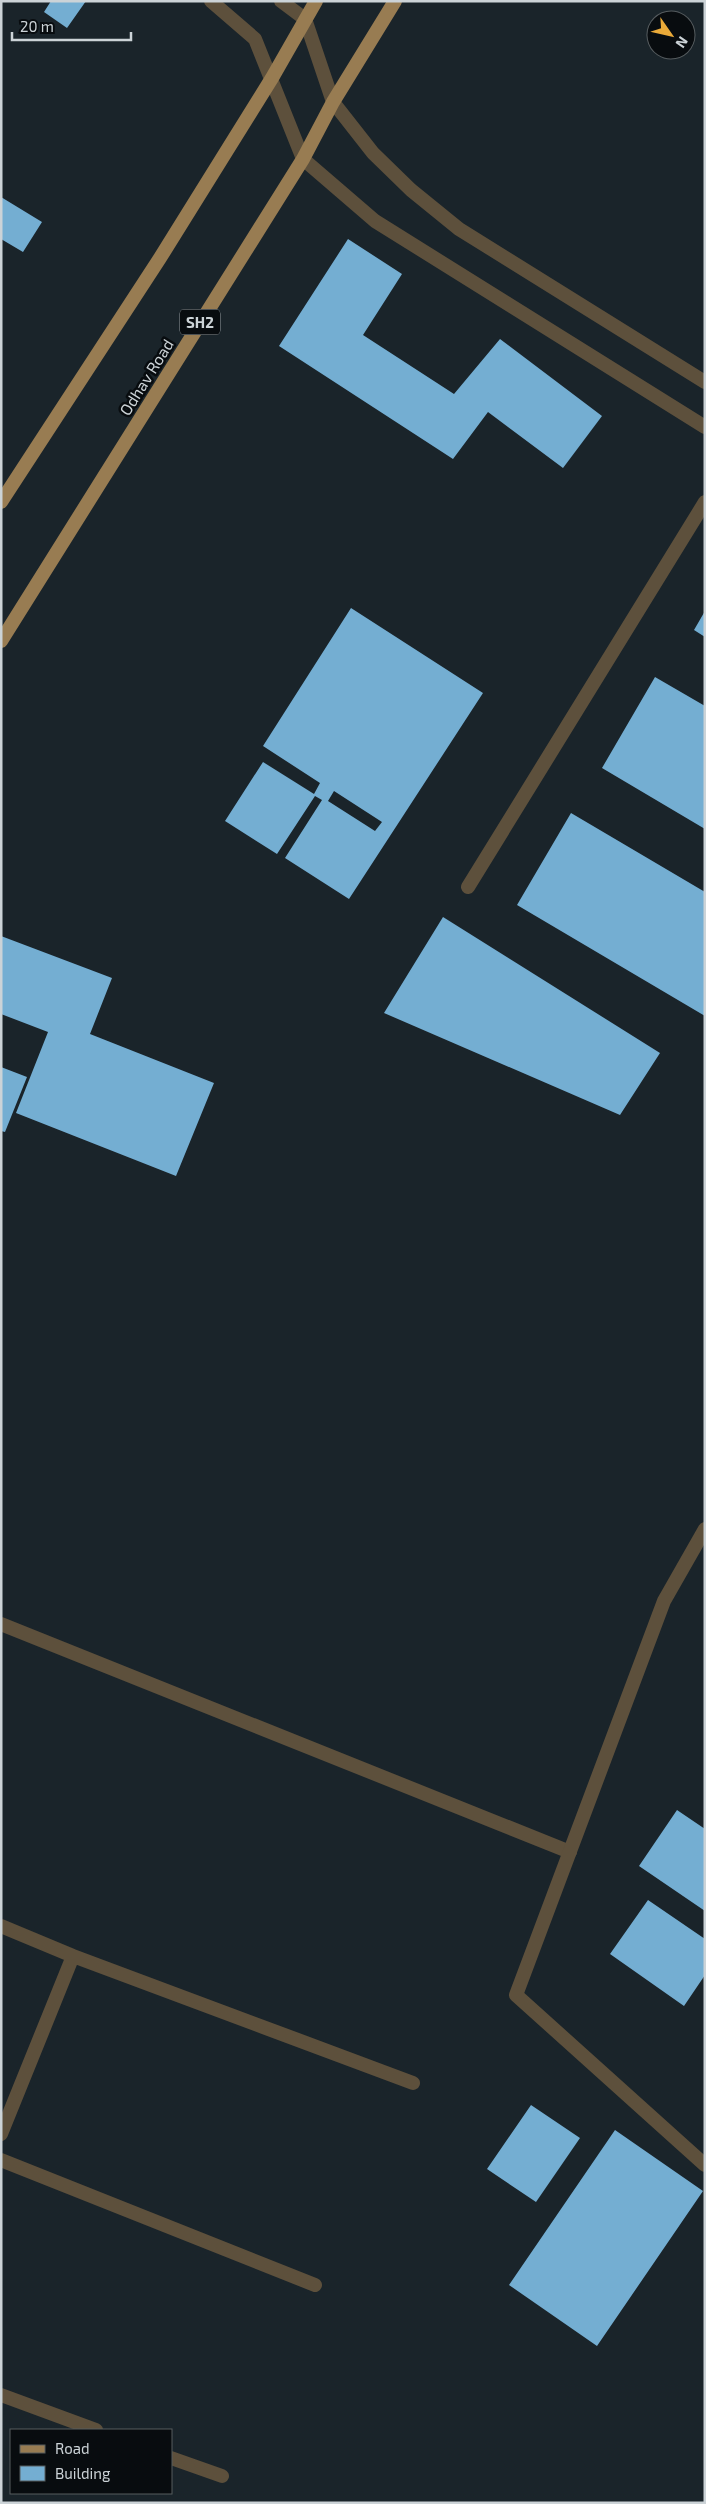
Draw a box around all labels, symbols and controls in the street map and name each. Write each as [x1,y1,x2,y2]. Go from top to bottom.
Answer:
scale bar [12,10,131,42]
north arrow [646,10,696,60]
text: 20 m [20,17,54,35]
text: N [672,34,692,51]
road number: SH2 [180,310,220,334]
street label: Odhav Road [115,335,177,419]
legend [10,2429,172,2494]
text: Road [55,2439,90,2457]
text: Building [55,2464,111,2482]

